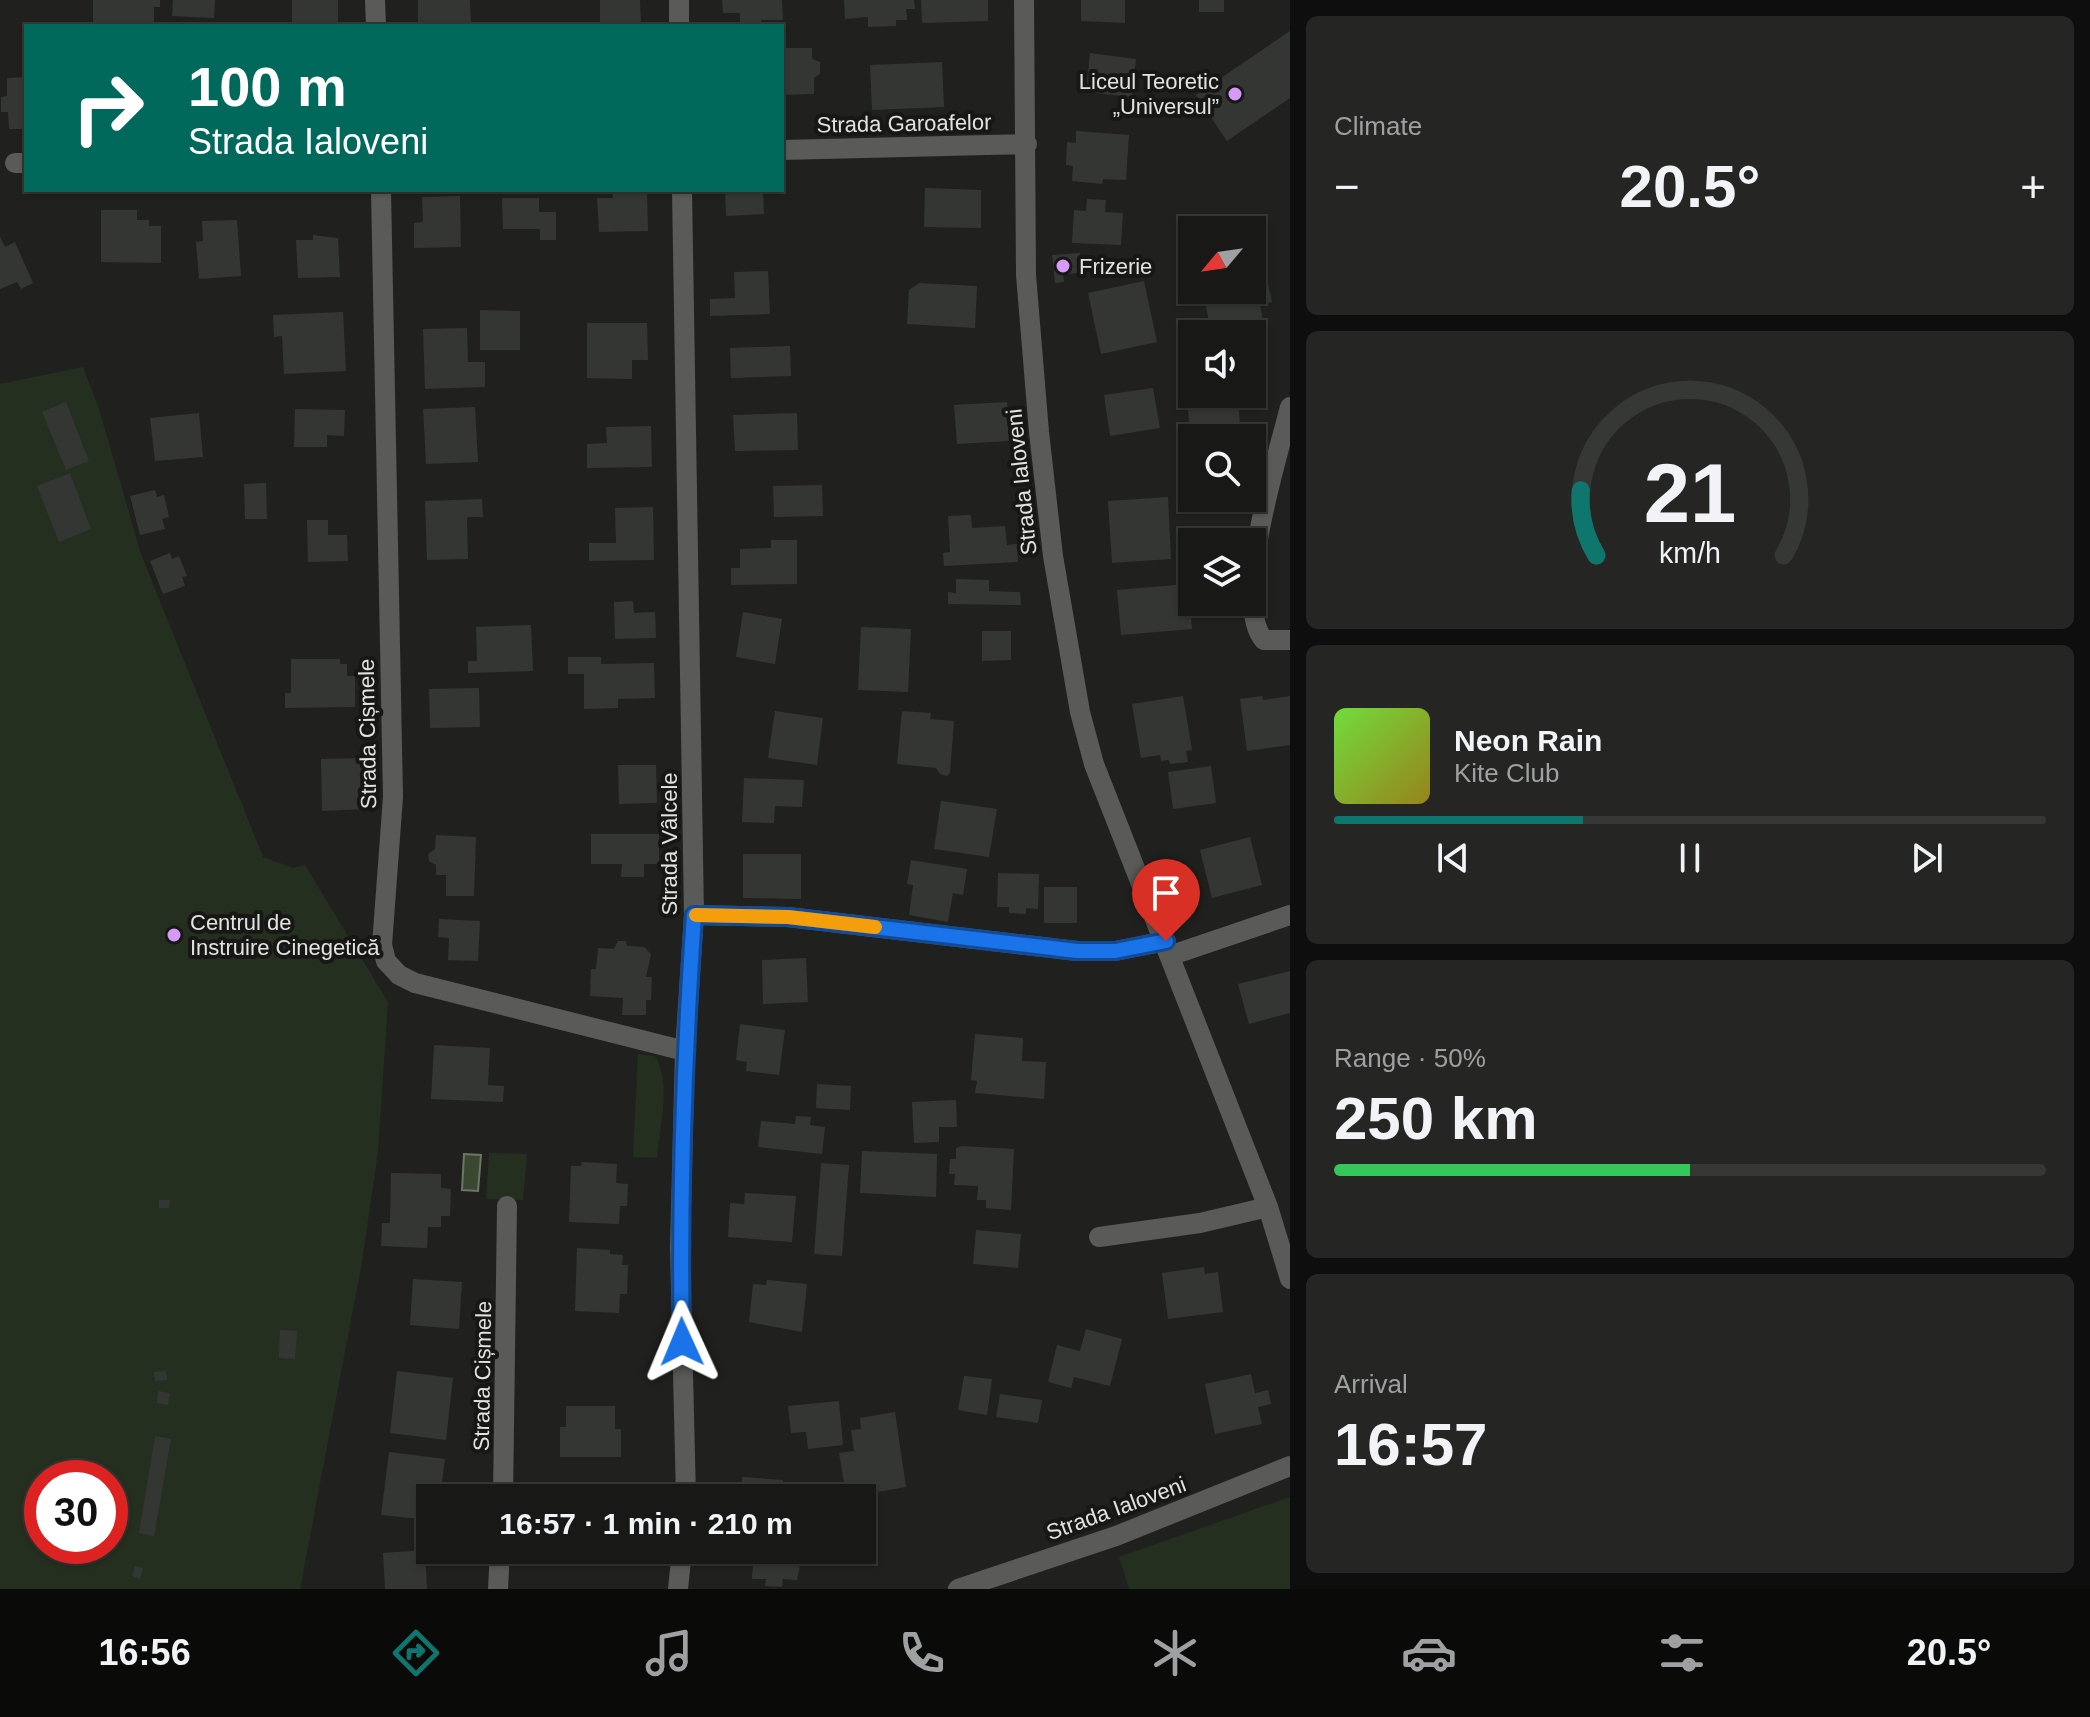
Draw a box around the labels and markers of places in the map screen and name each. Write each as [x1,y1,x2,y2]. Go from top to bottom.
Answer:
place label: Liceul Teoretic „Universul” [1079,69,1219,119]
marker: Liceul Teoretic „Universul” [1226,85,1244,103]
place label: Frizerie [1079,254,1152,279]
marker: Frizerie [1054,257,1072,275]
pin [1132,859,1200,941]
place label: Centrul de Instruire Cinegetică [190,910,380,960]
marker: Centrul de Instruire Cinegetică [165,926,183,944]

